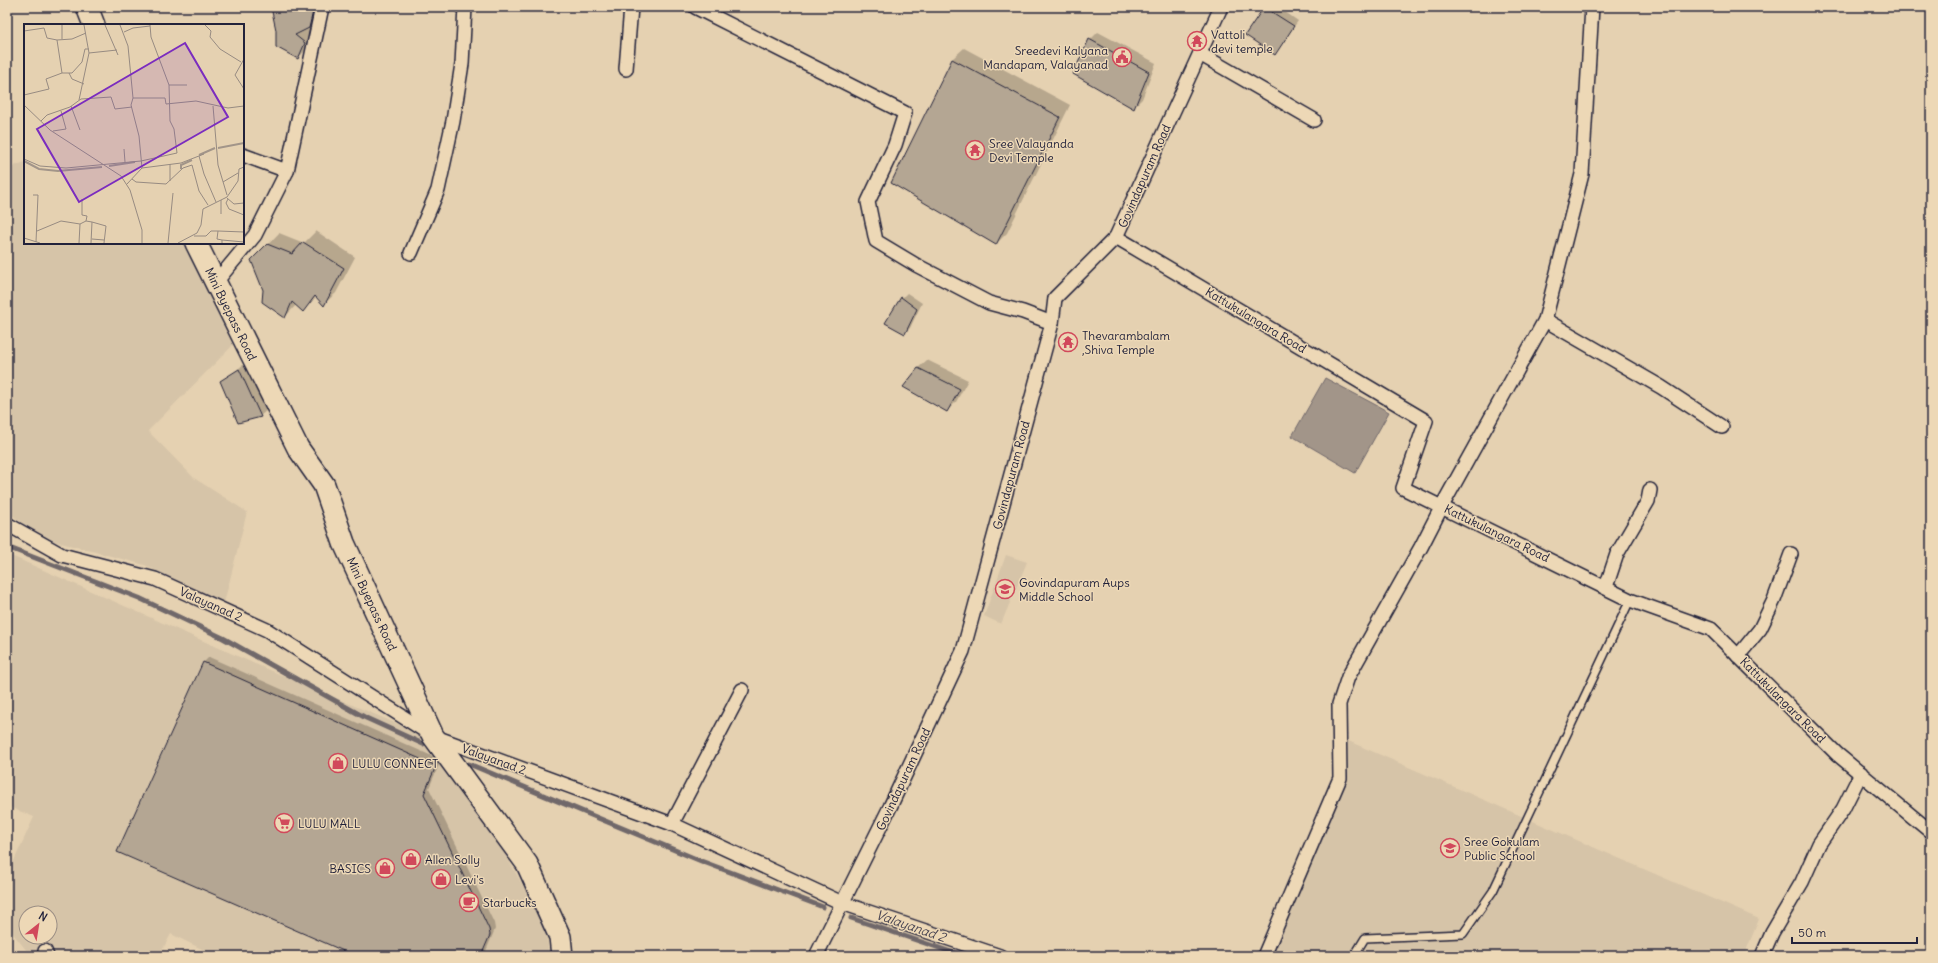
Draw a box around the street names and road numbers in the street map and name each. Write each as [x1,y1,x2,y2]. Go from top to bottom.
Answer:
street label: Govindapuram Road [1114,122,1174,230]
street label: Mini Byepass Road [202,265,260,363]
street label: Kattukulangara Road [1203,284,1309,356]
street label: Govindapuram Road [989,419,1033,531]
street label: Kattukulangara Road [1442,501,1552,565]
street label: Mini Byepass Road [344,555,400,653]
street label: Valayanad 2 [177,583,245,625]
street label: Kattukulangara Road [1737,654,1829,746]
street label: Govindapuram Road [873,725,933,833]
street label: Valayanad 2 [460,740,529,778]

